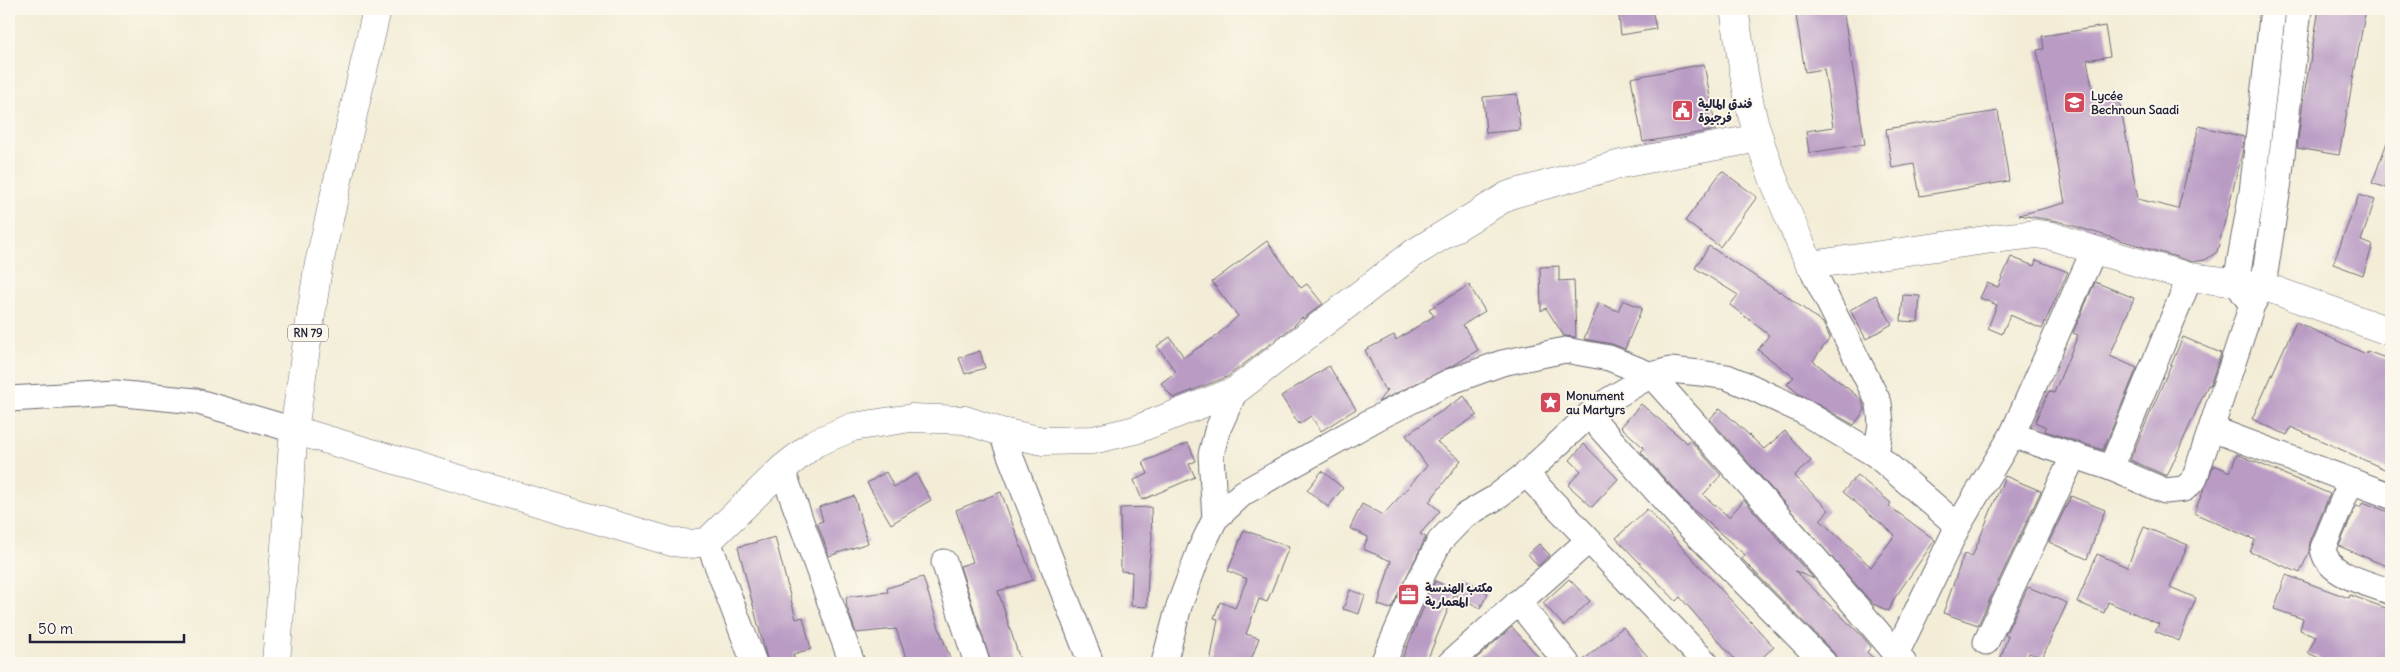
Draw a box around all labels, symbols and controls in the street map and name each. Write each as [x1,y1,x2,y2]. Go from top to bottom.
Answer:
place label: Lycée Bechnoun Saadi [2091,88,2179,117]
school or university icon: Lycée Bechnoun Saadi [2063,90,2087,114]
place label: فندق المالية فرجيوة [1698,96,1752,126]
public building icon: فندق المالية فرجيوة [1670,98,1694,122]
road number: RN 79 [288,324,328,342]
place label: Monument au Martyrs [1566,388,1626,418]
place icon: Monument au Martyrs [1538,390,1562,414]
place label: مكتب الهندسة المعمارية [1425,580,1493,609]
office icon: مكتب الهندسة المعمارية [1397,582,1421,606]
scale bar [30,612,184,644]
text: 50 m [38,619,73,638]

